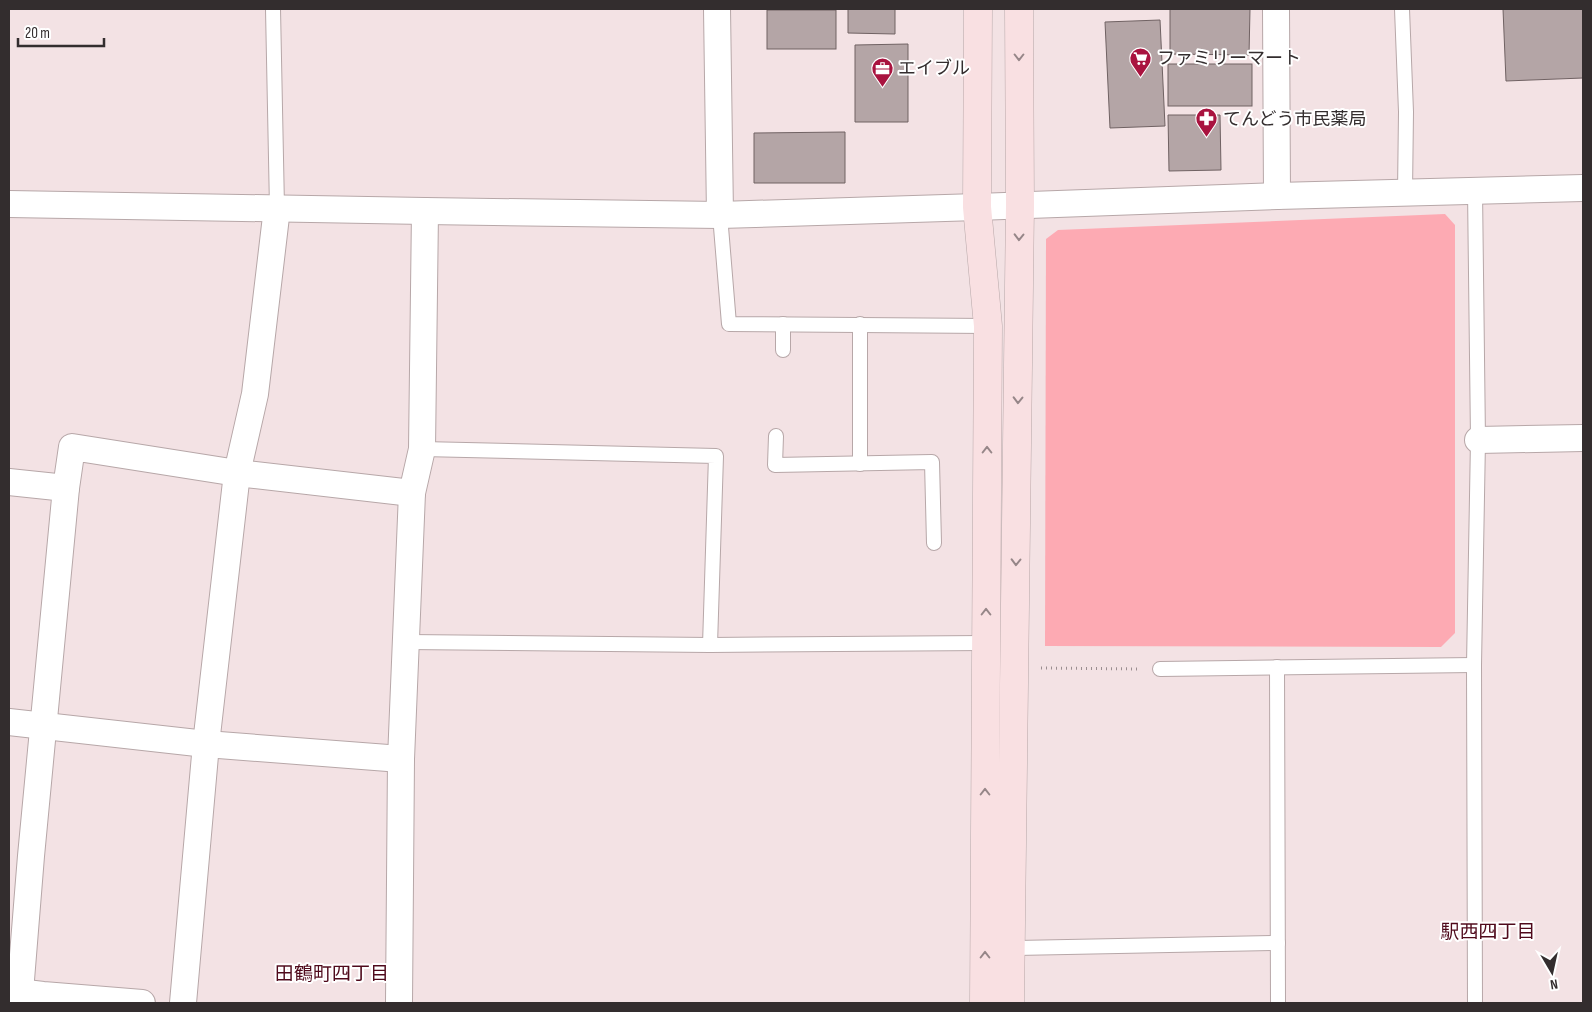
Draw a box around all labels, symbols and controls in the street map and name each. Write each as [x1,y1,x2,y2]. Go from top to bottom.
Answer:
scale bar [18,15,104,47]
text: 20 m [25,24,50,43]
supermarket icon: ファミリーマート [1129,46,1153,77]
place label: ファミリーマート [1157,48,1301,69]
one-way arrow [1014,54,1024,62]
office icon: エイブル [870,56,894,87]
place label: エイブル [898,58,970,79]
pharmacy icon: てんどう市民薬局 [1195,107,1219,138]
place label: てんどう市民薬局 [1223,109,1366,130]
one-way arrow [1014,234,1024,242]
one-way arrow [1013,396,1023,404]
one-way arrow [982,445,992,453]
one-way arrow [1011,559,1021,567]
one-way arrow [981,608,991,616]
one-way arrow [980,788,990,796]
district label: 駅西四丁目 [1440,921,1536,944]
north arrow [1527,947,1577,997]
one-way arrow [980,950,990,958]
district label: 田鶴町四丁目 [275,963,389,986]
text: N [1549,975,1559,993]

